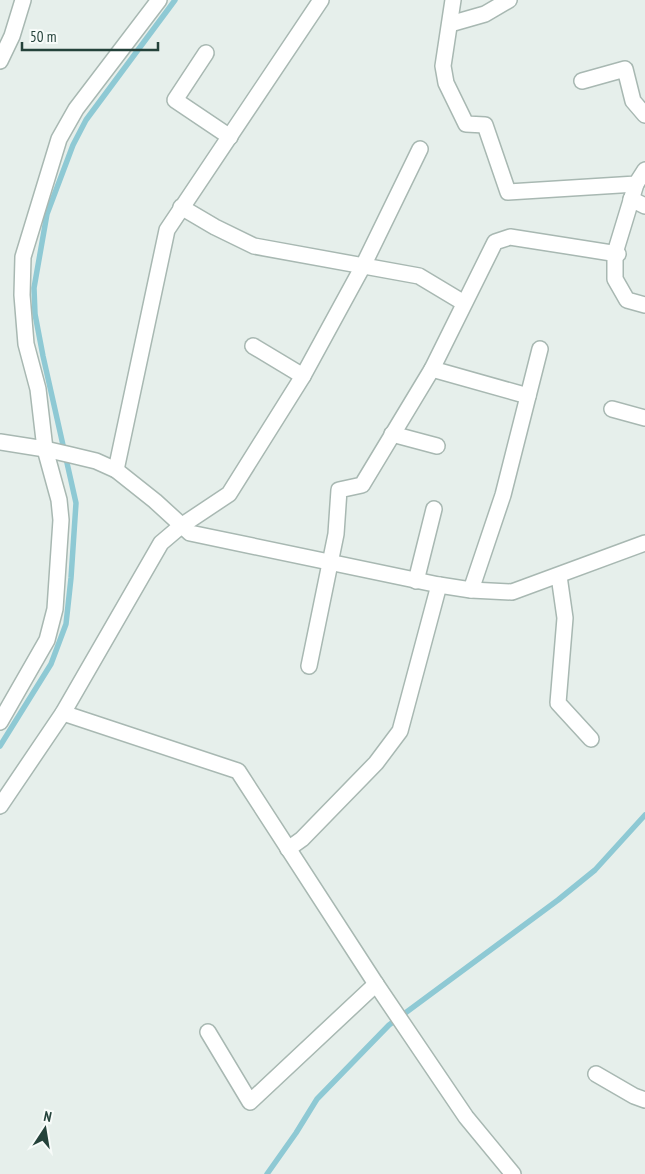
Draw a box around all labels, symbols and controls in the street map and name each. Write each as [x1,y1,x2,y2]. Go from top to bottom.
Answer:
scale bar [22,20,159,52]
text: 50 m [30,27,56,46]
north arrow [20,1104,70,1154]
text: N [42,1107,53,1126]

